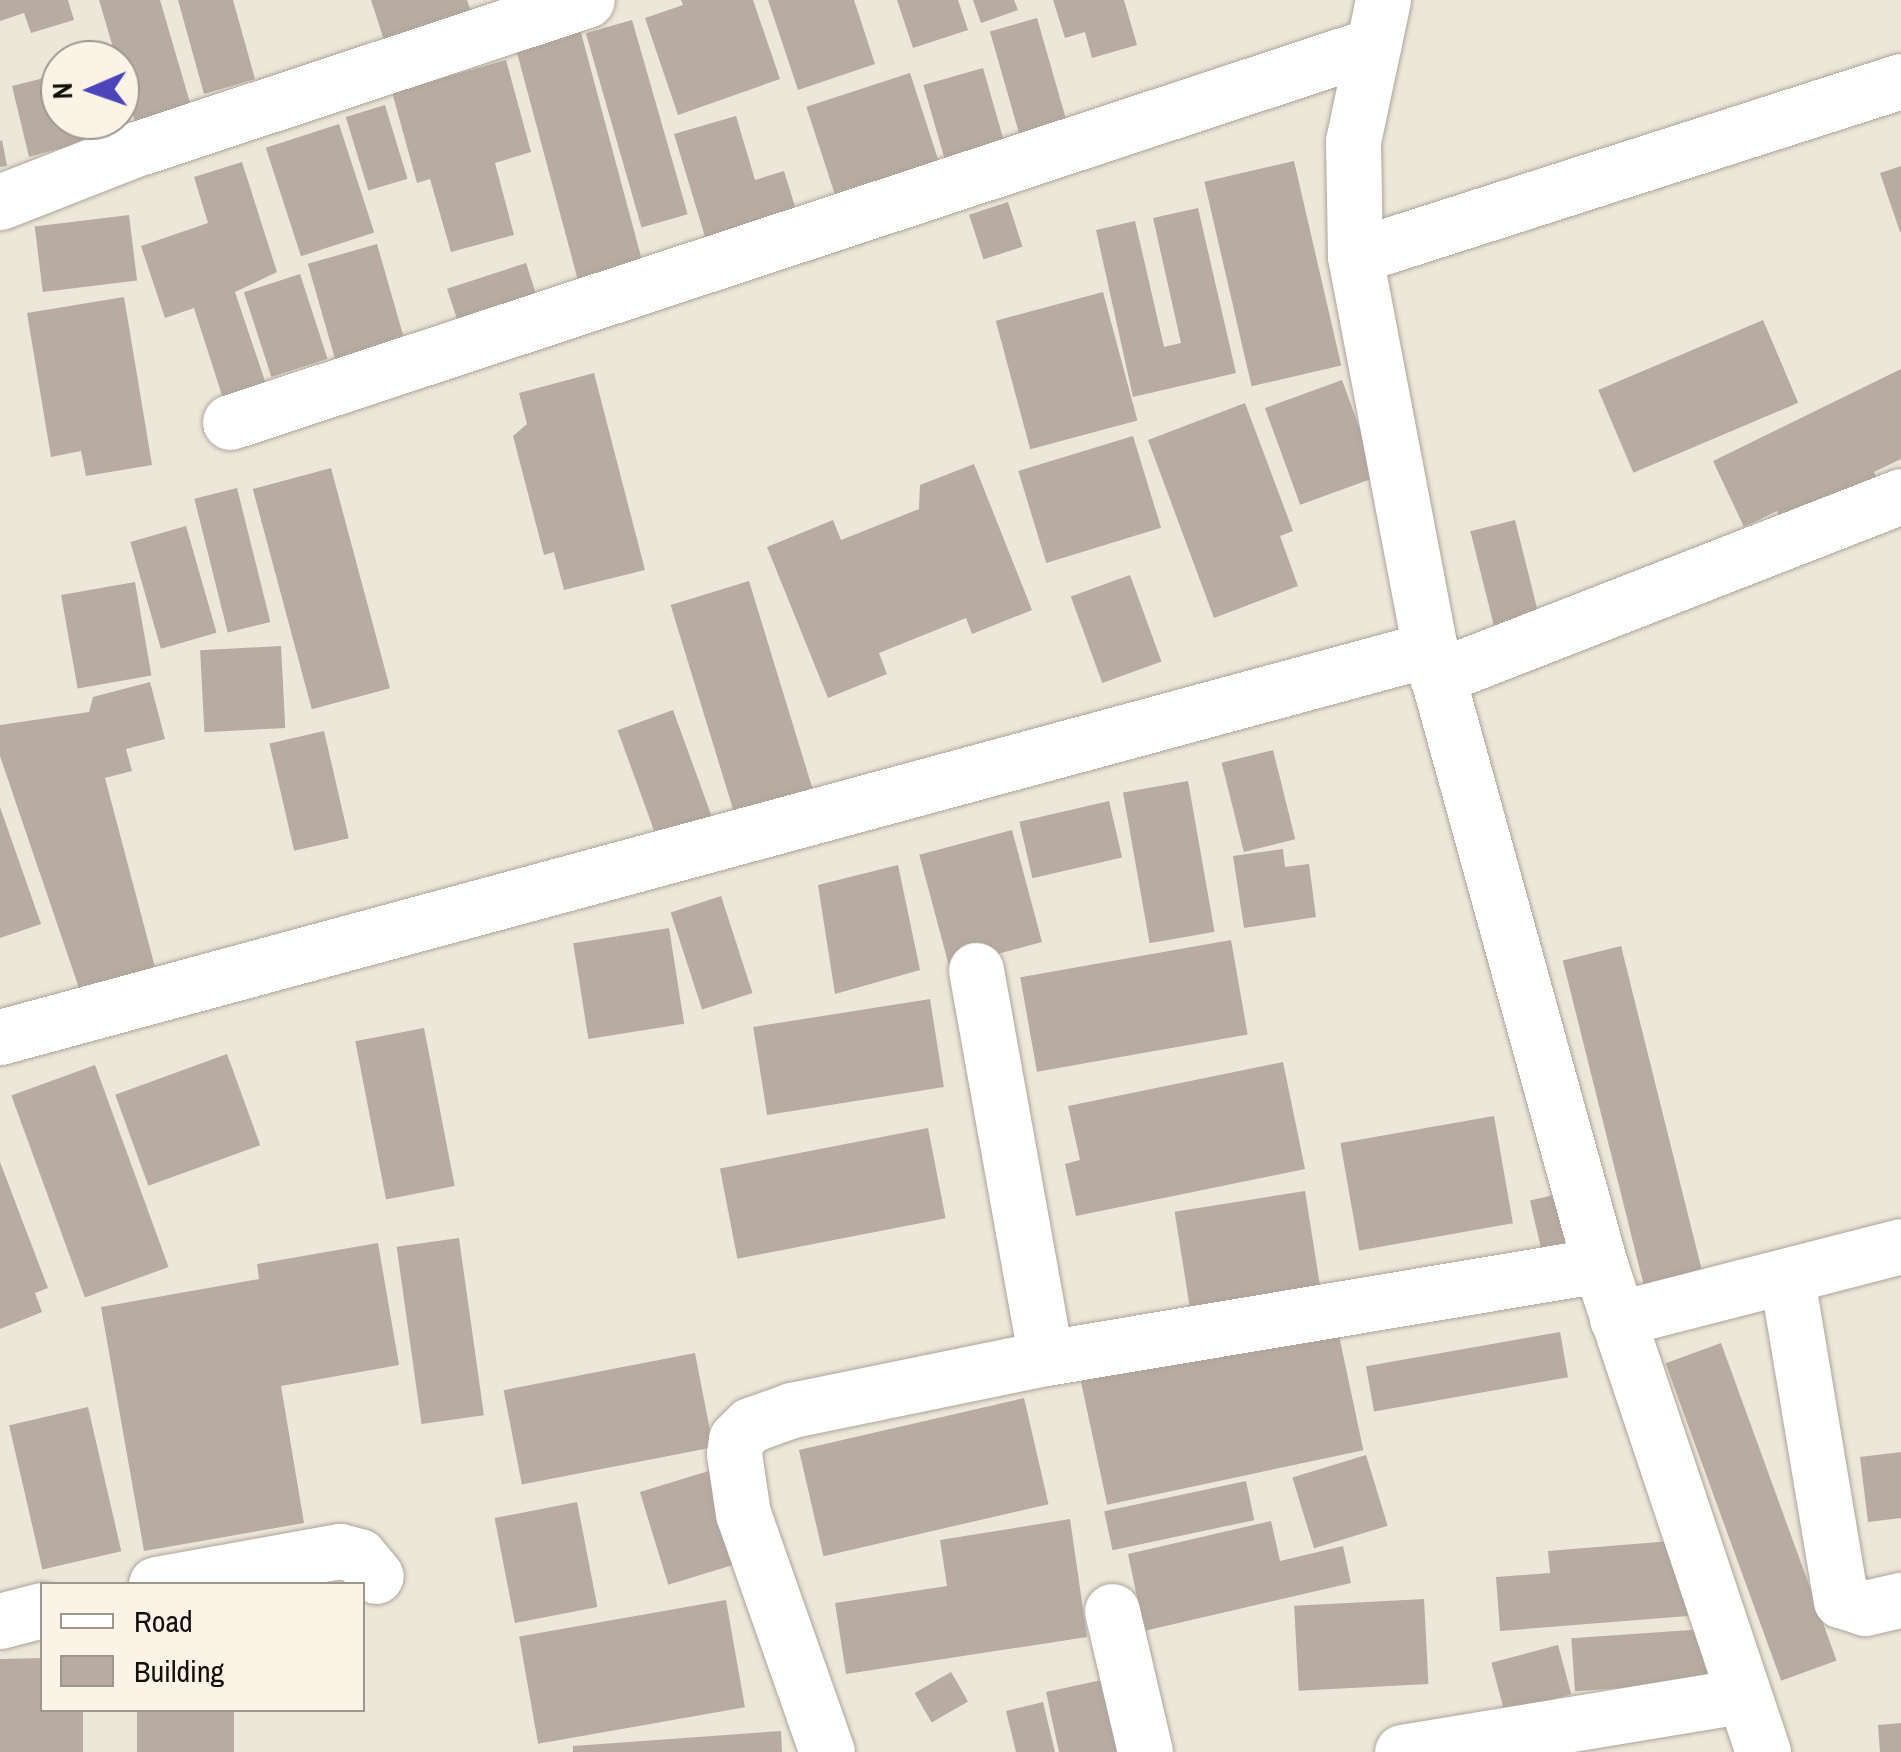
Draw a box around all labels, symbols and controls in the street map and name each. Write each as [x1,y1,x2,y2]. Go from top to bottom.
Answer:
north arrow [40,40,140,140]
text: N [43,82,81,100]
legend [40,1582,365,1712]
text: Road [134,1601,193,1641]
text: Building [134,1651,224,1691]

